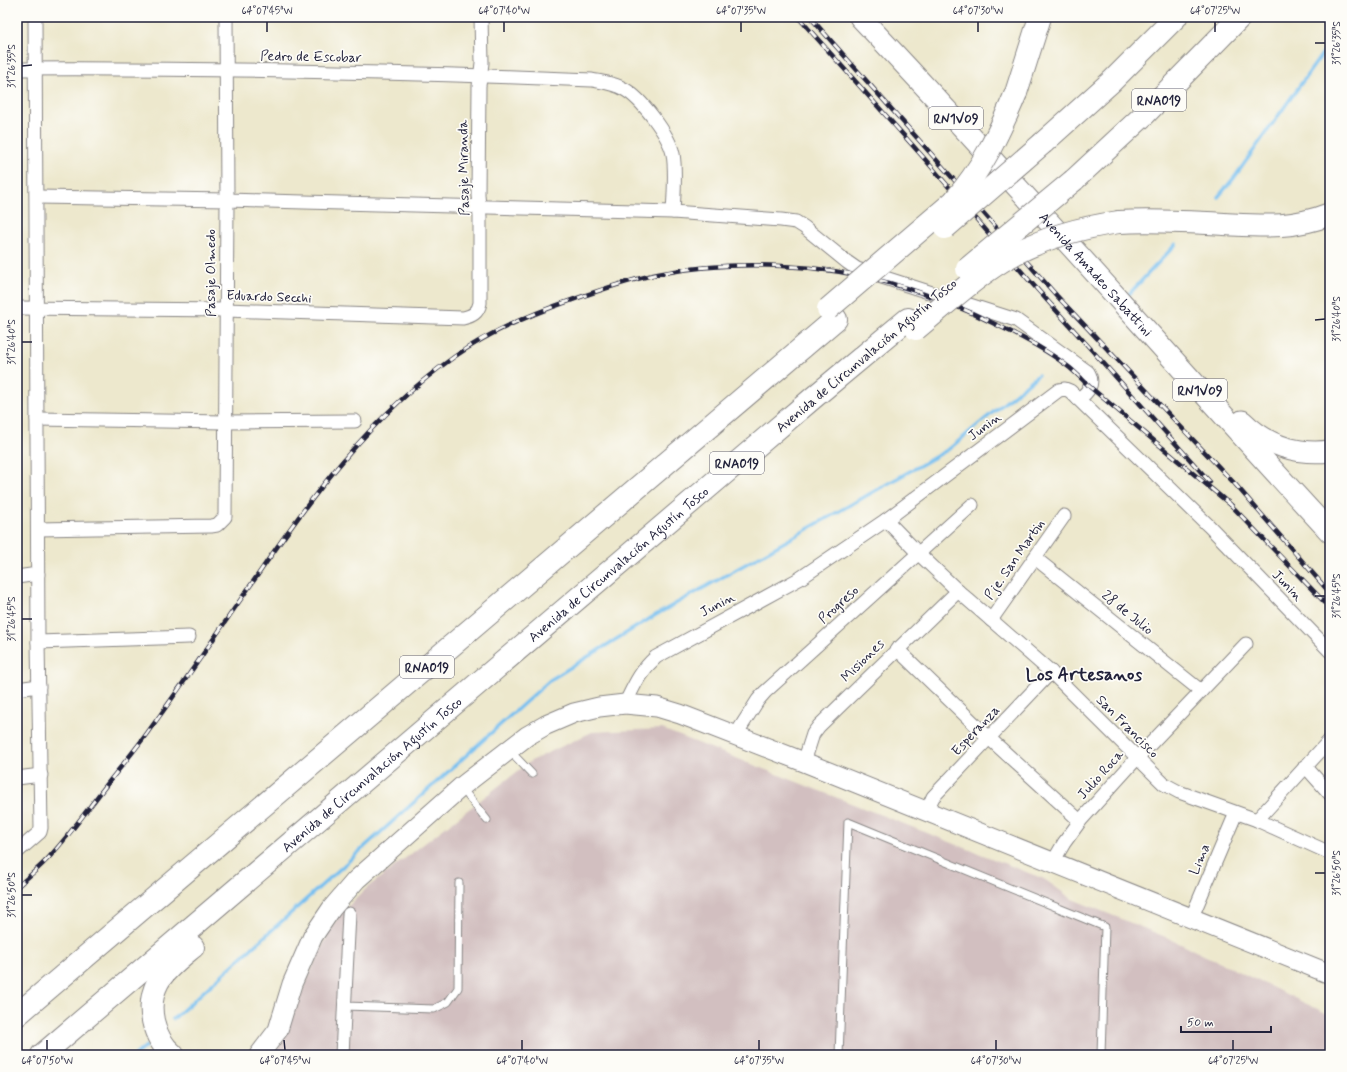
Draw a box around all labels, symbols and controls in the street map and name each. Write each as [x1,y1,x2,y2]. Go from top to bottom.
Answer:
text: 64°07'45"W [241,4,293,18]
text: 64°07'40"W [478,4,530,18]
text: 64°07'35"W [716,4,766,18]
text: 64°07'30"W [953,4,1003,18]
text: 64°07'25"W [1190,4,1240,18]
text: 31°26'35"S [1330,21,1344,65]
text: 31°26'35"S [5,44,19,88]
street label: Pedro de Escobar [260,47,362,67]
road number: RNA019 [1132,89,1186,111]
road number: RN1V09 [929,107,983,129]
street label: Pasaje Miranda [454,119,474,216]
street label: Avenida Amadeo Sabattini [1034,209,1156,341]
street label: Pasaje Olmedo [202,229,220,317]
street label: Avenida de Circunvalación Agustín Tosco [772,274,962,438]
street label: Eduardo Secchi [226,287,312,307]
text: 31°26'40"S [1330,296,1344,342]
text: 31°26'40"S [5,319,19,365]
road number: RN1V09 [1173,379,1227,401]
street label: Junin [964,409,1005,445]
road number: RNA019 [710,452,764,474]
street label: Avenida de Circunvalación Agustín Tosco [525,483,713,647]
street label: Pje. San Martin [980,516,1049,603]
street label: Junin [1268,566,1307,605]
text: 31°26'45"S [1330,573,1344,619]
street label: Progreso [815,582,863,628]
street label: 28 de Julio [1098,586,1157,639]
street label: Junin [697,588,738,621]
text: 31°26'45"S [5,596,19,642]
street label: Misiones [837,635,888,686]
road number: RNA019 [400,656,454,678]
district label: Los Artesanos [1026,663,1142,687]
street label: San Francisco [1092,691,1163,762]
street label: Avenida de Circunvalación Agustín Tosco [278,693,466,857]
street label: Esperanza [948,701,1004,760]
street label: Julio Roca [1074,746,1128,803]
street label: Lima [1185,841,1215,878]
text: 31°26'50"S [1330,850,1344,896]
text: 31°26'50"S [5,872,19,918]
scale bar [1181,1008,1271,1034]
text: 50 m [1187,1015,1214,1031]
text: 64°07'50"W [21,1054,73,1068]
text: 64°07'45"W [259,1054,311,1068]
text: 64°07'40"W [496,1054,548,1068]
text: 64°07'35"W [734,1054,784,1068]
text: 64°07'30"W [971,1054,1021,1068]
text: 64°07'25"W [1208,1054,1258,1068]

